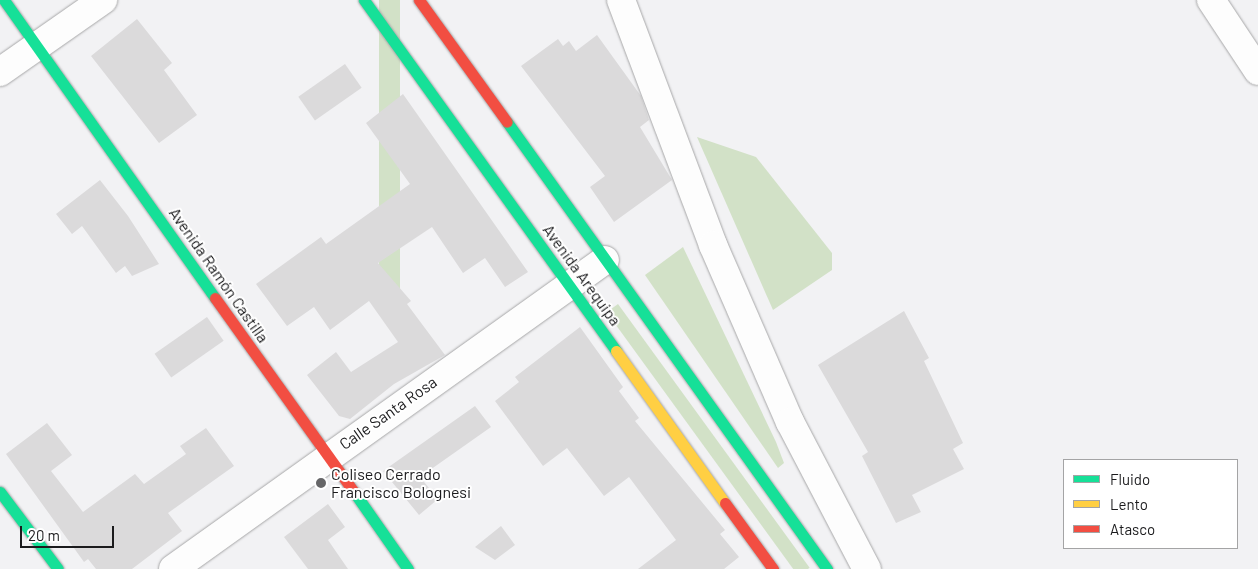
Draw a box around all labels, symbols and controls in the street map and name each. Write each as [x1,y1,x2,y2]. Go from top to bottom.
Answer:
street label: Avenida Ramón Castilla [165,204,273,346]
street label: Avenida Arequipa [539,221,625,329]
street label: Calle Santa Rosa [336,372,440,454]
legend [1063,459,1238,549]
place label: Coliseo Cerrado Francisco Bolognesi [331,464,471,502]
text: Fluido [1110,470,1150,488]
marker: Coliseo Cerrado Francisco Bolognesi [315,477,327,489]
text: Lento [1110,495,1148,513]
scale bar [22,516,116,548]
text: Atasco [1110,520,1155,538]
text: 20 m [28,526,60,544]

